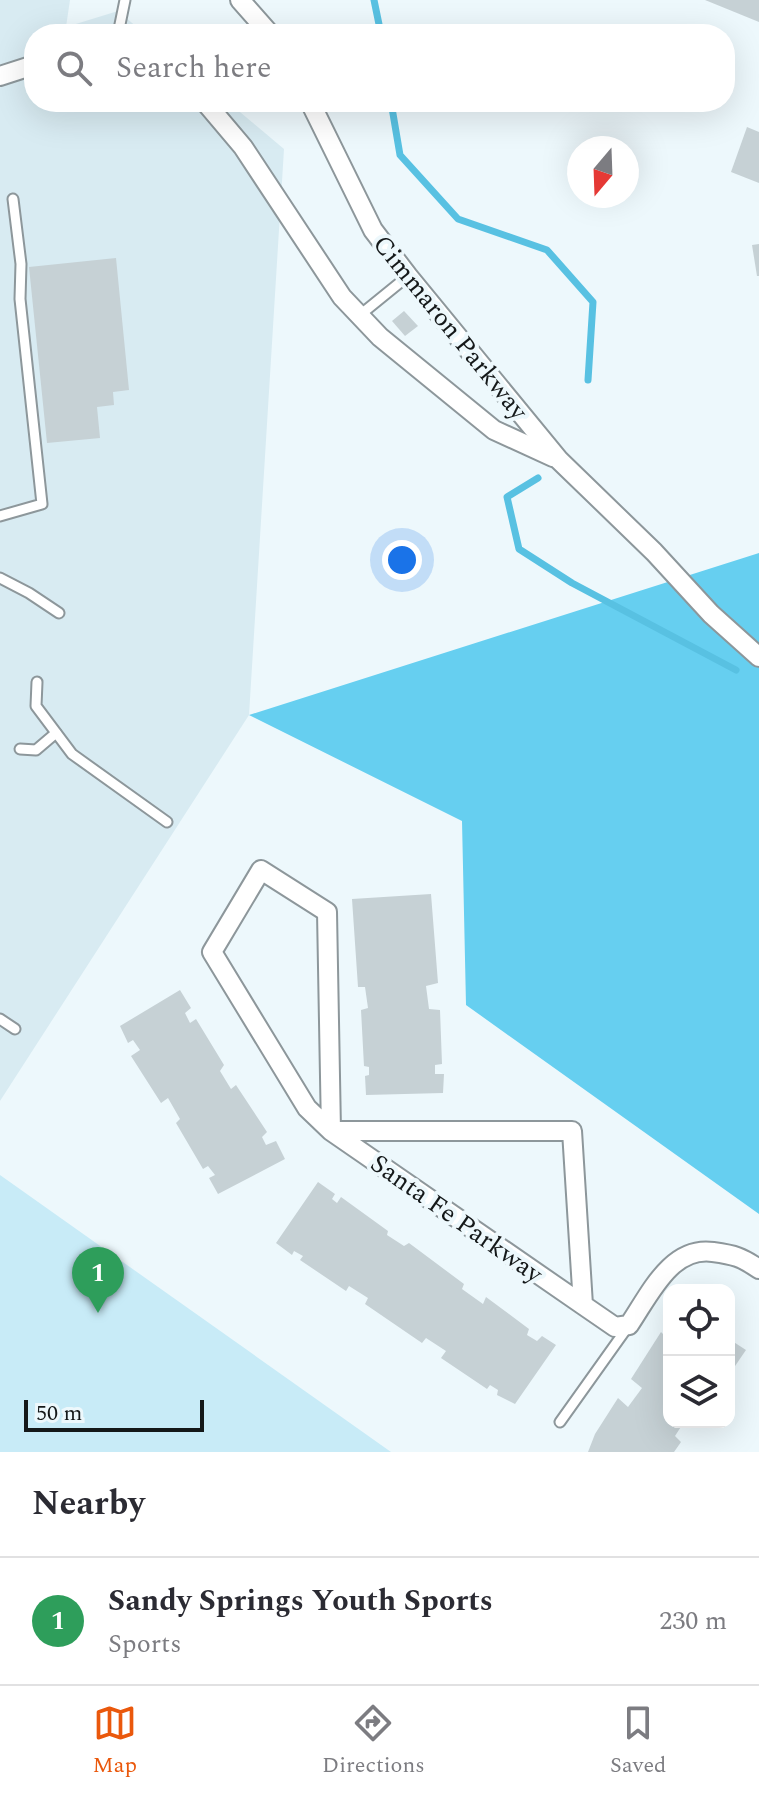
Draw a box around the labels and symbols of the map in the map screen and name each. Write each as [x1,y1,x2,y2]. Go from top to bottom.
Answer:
north arrow [567,136,639,208]
street label: Cimmaron Parkway [363,226,539,430]
your location [382,540,422,580]
street label: Santa Fe Parkway [362,1144,552,1294]
pin: 1 [72,1247,124,1313]
scale bar [24,1396,204,1432]

